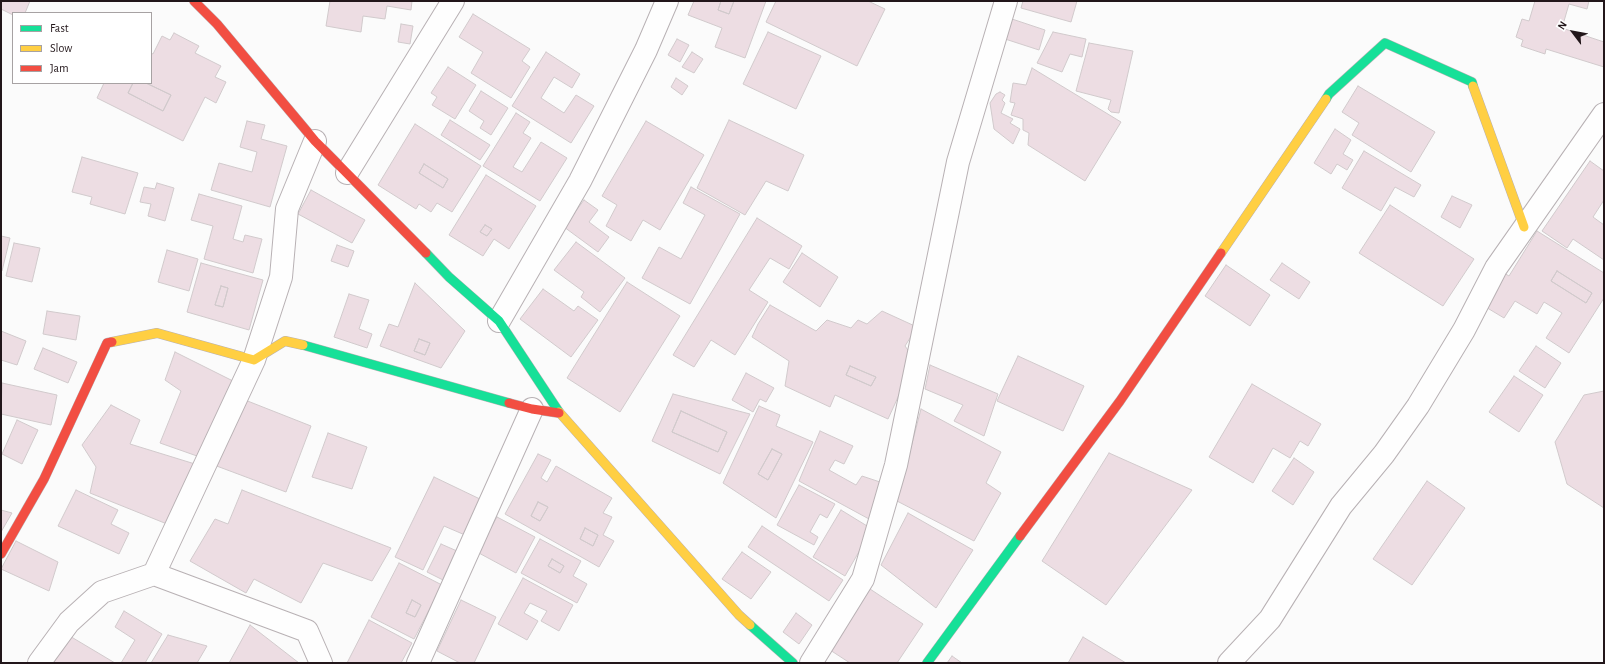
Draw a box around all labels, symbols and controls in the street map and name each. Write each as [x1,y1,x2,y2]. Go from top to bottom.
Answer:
legend [12,12,152,84]
north arrow [1553,12,1593,52]
text: N [1556,19,1569,32]
text: Fast [50,22,69,34]
text: Slow [50,42,72,54]
text: Jam [50,62,69,74]

